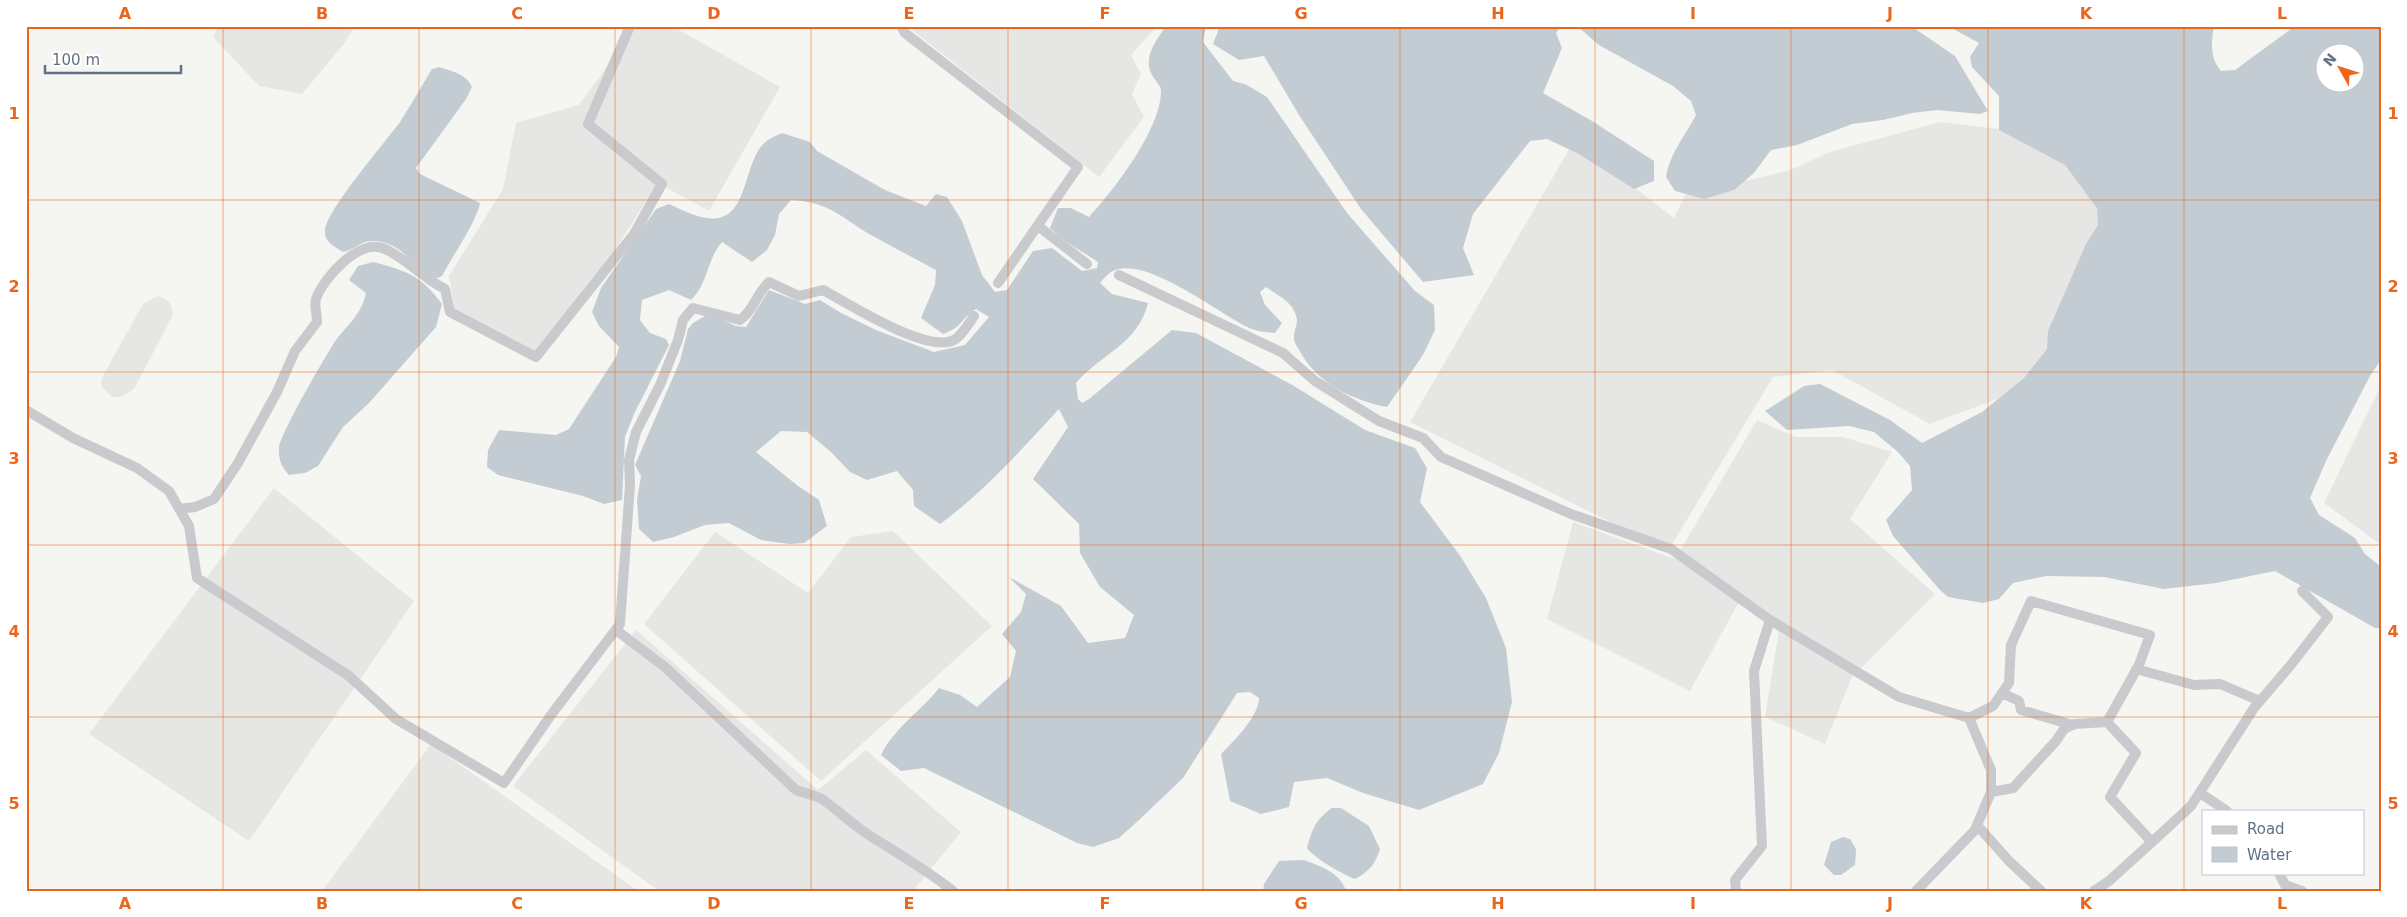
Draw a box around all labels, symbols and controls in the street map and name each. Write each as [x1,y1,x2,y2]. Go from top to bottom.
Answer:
text: A [119,4,132,23]
text: B [316,4,328,23]
text: C [511,4,523,23]
text: D [707,4,721,23]
text: E [904,4,914,23]
text: F [1100,4,1110,23]
text: G [1294,4,1308,23]
text: H [1491,4,1505,23]
text: I [1690,4,1696,23]
text: J [1886,4,1893,23]
text: K [2080,4,2093,23]
text: L [2277,4,2287,23]
scale bar [45,42,181,74]
north arrow [2314,42,2364,92]
text: N [2320,50,2340,69]
text: 100 m [52,51,100,69]
text: 1 [8,104,20,123]
text: 1 [2387,104,2399,123]
text: 2 [8,277,20,296]
text: 2 [2387,277,2399,296]
text: 3 [8,449,20,468]
text: 3 [2387,449,2399,468]
text: 4 [8,622,20,641]
text: 4 [2387,622,2399,641]
text: 5 [8,794,20,813]
text: 5 [2387,794,2399,813]
legend [2202,810,2364,874]
text: Road [2247,820,2285,838]
text: Water [2247,846,2292,864]
text: A [119,894,132,913]
text: B [316,894,328,913]
text: C [511,894,523,913]
text: D [707,894,721,913]
text: E [904,894,914,913]
text: F [1100,894,1110,913]
text: G [1294,894,1308,913]
text: H [1491,894,1505,913]
text: I [1690,894,1696,913]
text: J [1886,894,1893,913]
text: K [2080,894,2093,913]
text: L [2277,894,2287,913]

